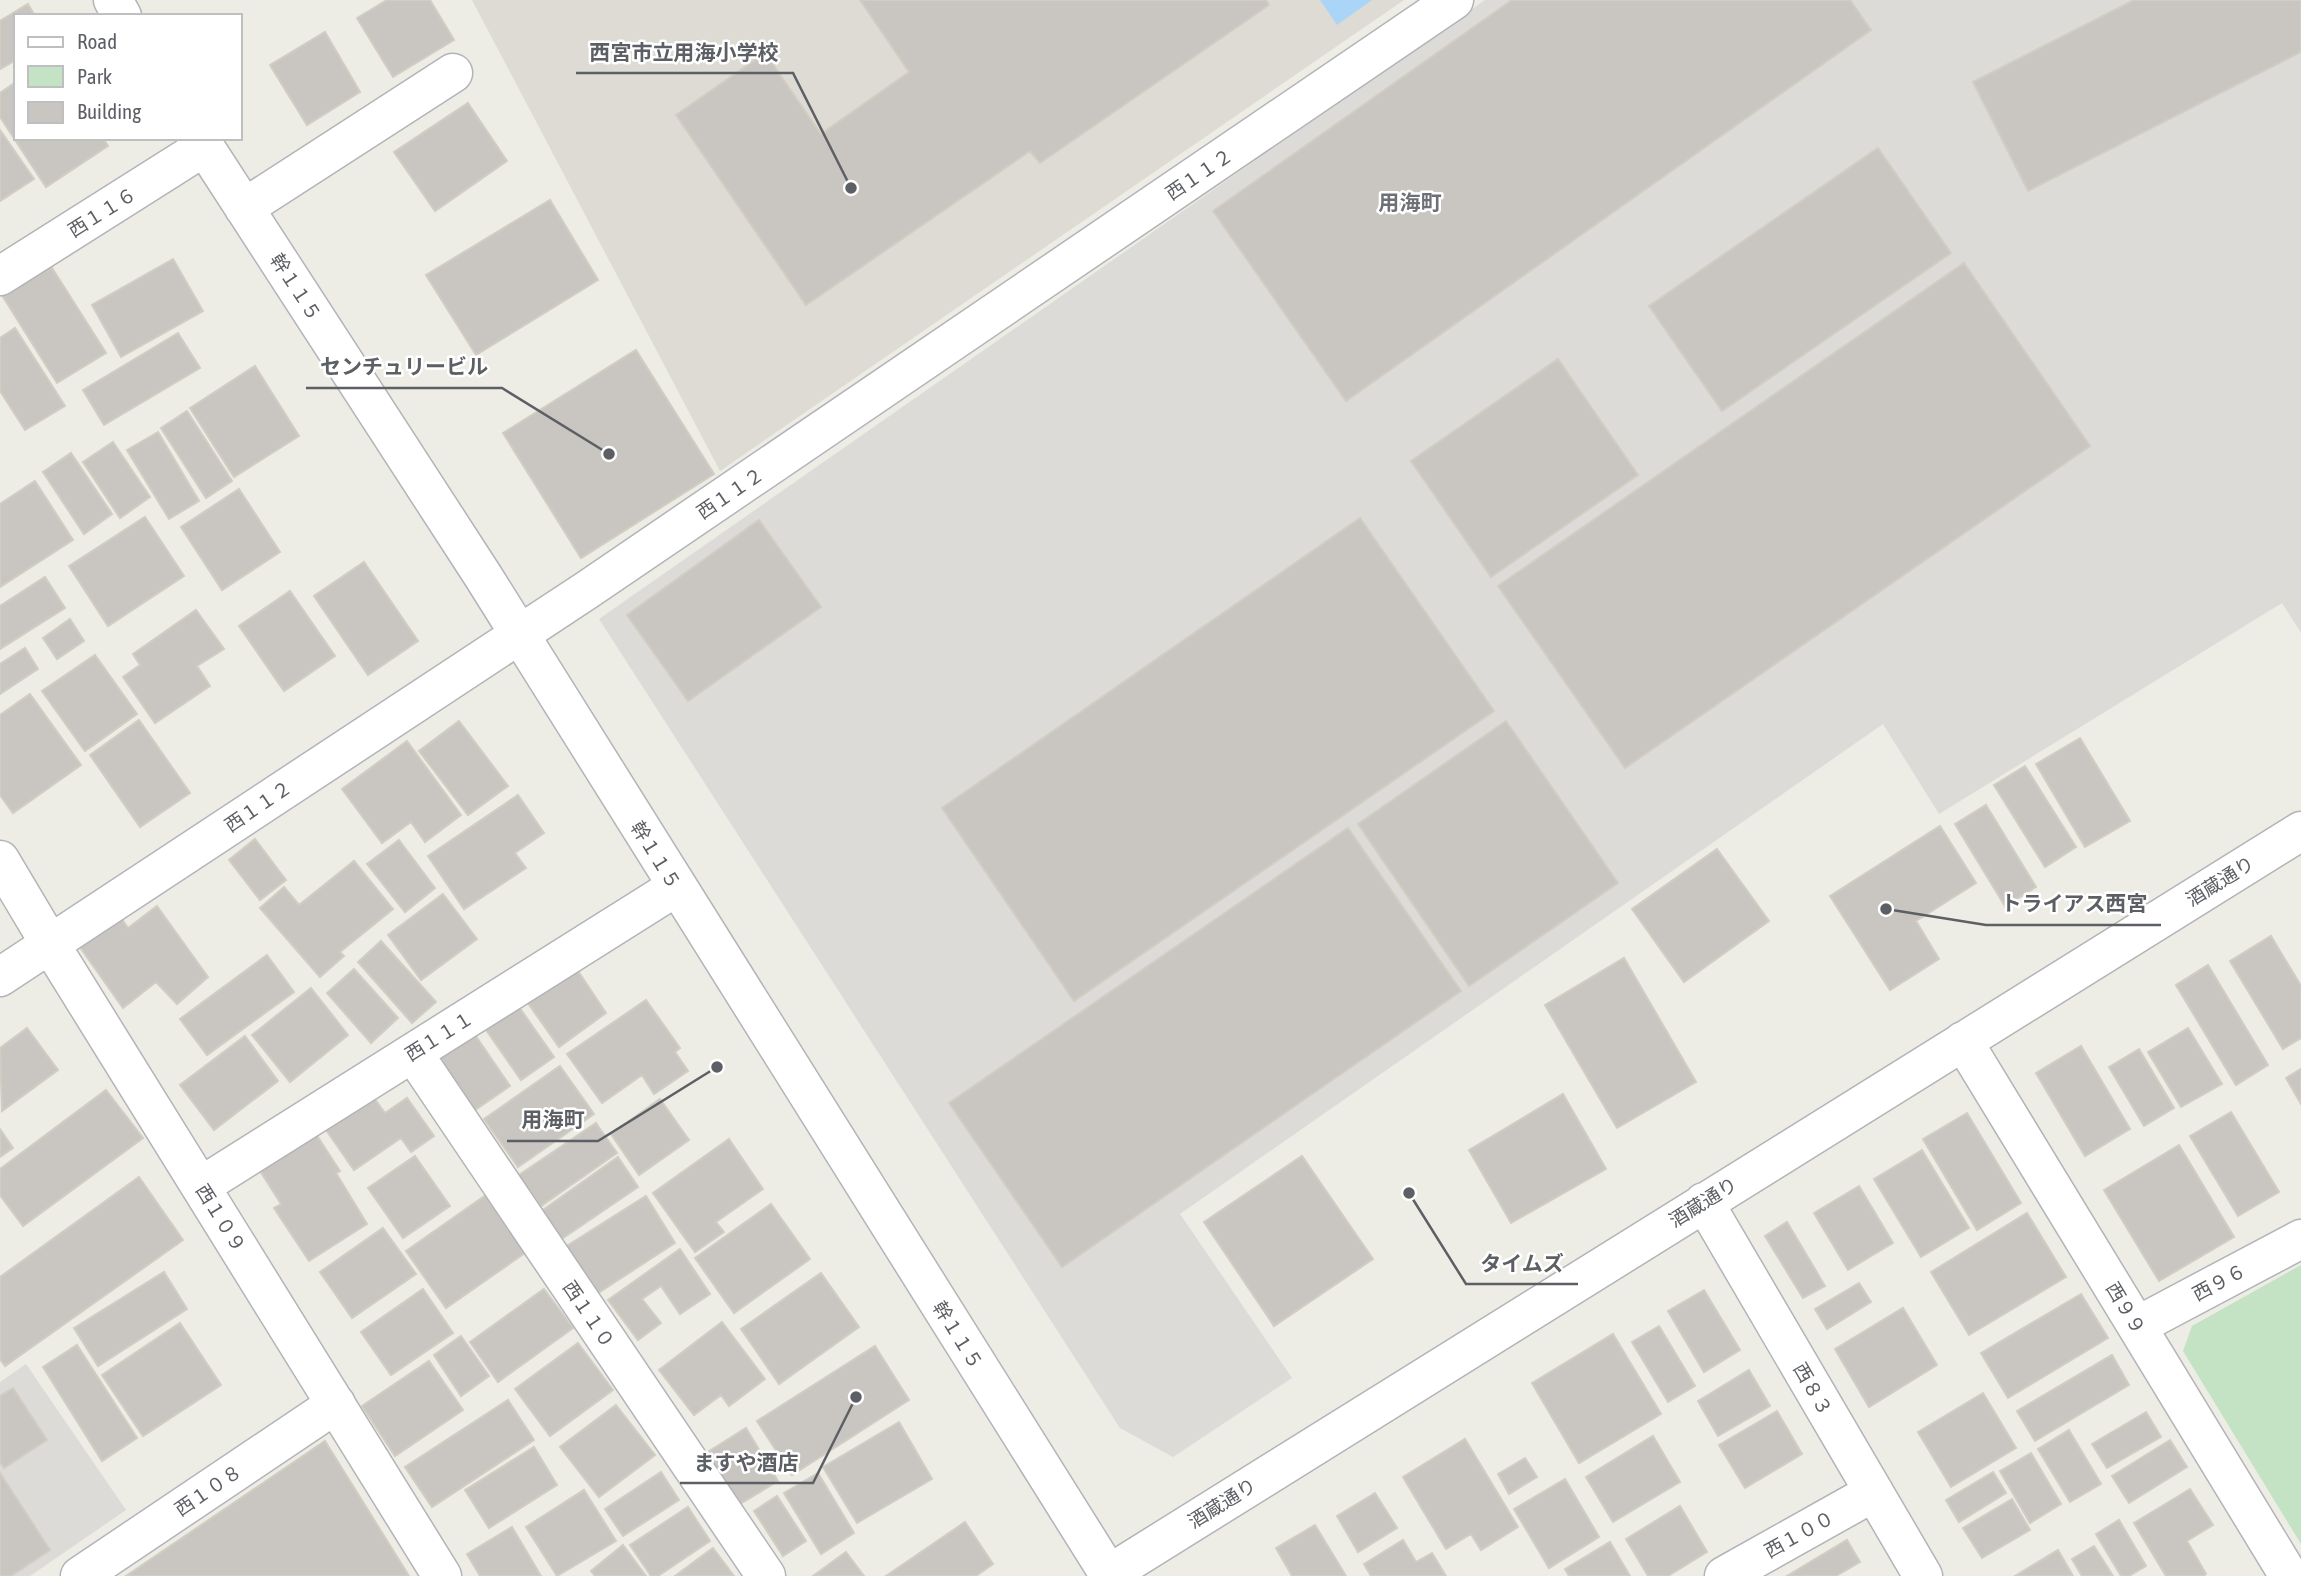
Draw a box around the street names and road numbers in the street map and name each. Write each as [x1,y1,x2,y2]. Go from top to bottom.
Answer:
street label: 西１１２ [1161,144,1237,204]
street label: 西１１６ [64,183,140,241]
street label: 幹１１５ [266,249,326,325]
street label: 西１１２ [692,463,768,523]
street label: 西１１２ [220,776,296,836]
street label: 幹１１５ [627,817,685,893]
street label: 酒蔵通り [2182,852,2258,910]
street label: 西１１１ [401,1007,477,1065]
street label: 酒蔵通り [1665,1173,1741,1231]
street label: 西１０９ [192,1180,250,1256]
street label: 西９６ [2189,1259,2249,1305]
street label: 西１１０ [559,1276,619,1352]
street label: 西９９ [2102,1278,2150,1338]
street label: 幹１１５ [929,1297,987,1373]
street label: 西８３ [1789,1359,1837,1419]
street label: 西１０８ [170,1460,246,1520]
street label: 酒蔵通り [1184,1474,1260,1532]
street label: 西１００ [1760,1506,1838,1562]

